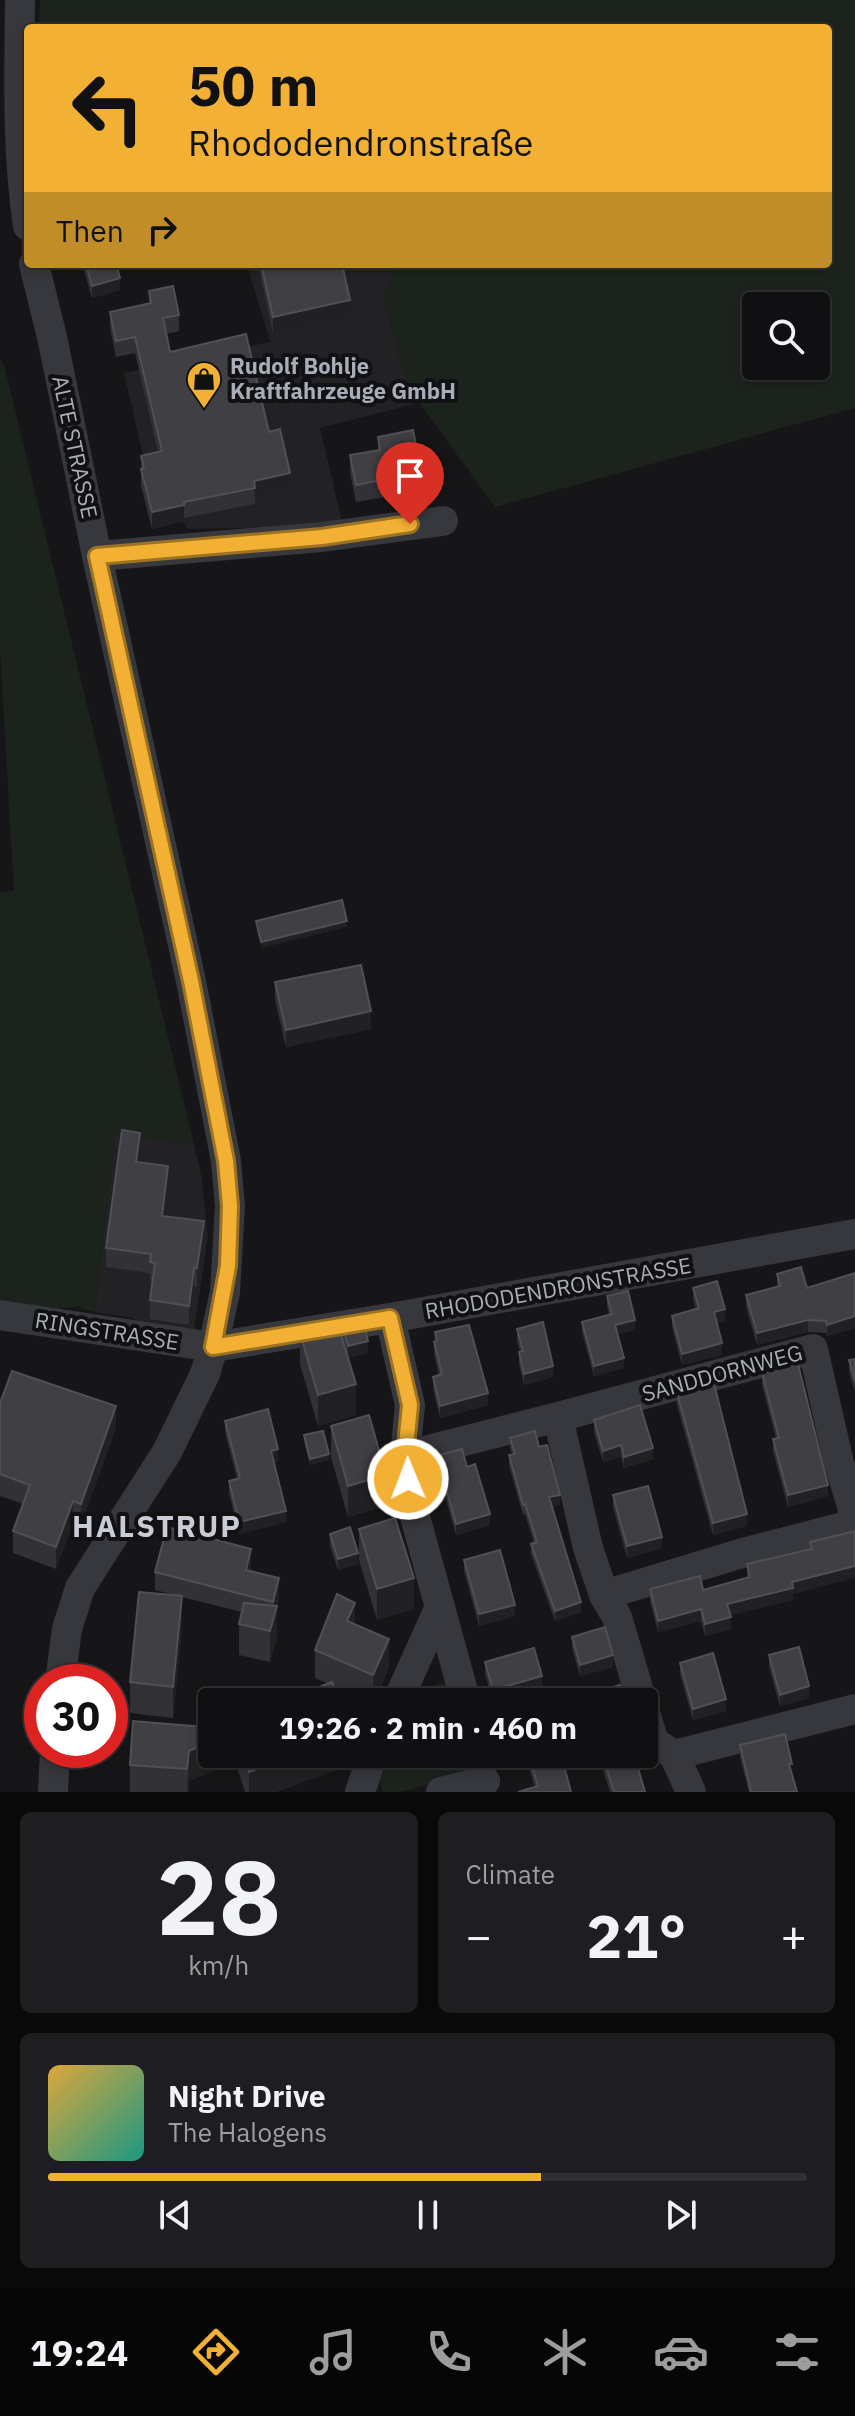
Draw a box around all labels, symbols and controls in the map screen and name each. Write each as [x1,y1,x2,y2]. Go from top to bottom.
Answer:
text: 50 m [188,49,318,121]
icon: left [56,56,160,160]
text: Rhododendronstraße [188,119,533,166]
icon: right [140,208,184,252]
text: Then [56,211,124,250]
map controls [742,292,830,380]
button: search [742,292,830,380]
place label: Rudolf Bohlje Kraftfahrzeuge GmbH [230,351,456,405]
shop icon: Rudolf Bohlje Kraftfahrzeuge GmbH [185,360,223,410]
street label: ALTE STRASSE [46,373,105,521]
pin [376,442,444,524]
icon: arrive [388,454,432,498]
street label: RHODODENDRONSTRASSE [423,1250,693,1325]
street label: RINGSTRASSE [33,1305,181,1356]
street label: SANDDORNWEG [638,1337,805,1408]
position arrow [366,1437,450,1521]
district label: HALSTRUP [72,1506,242,1545]
speed limit sign: 30 [24,1664,128,1768]
text: 19:26 · 2 min · 460 m [279,1708,577,1747]
text: 28 [156,1828,281,1964]
text: Climate [466,1857,555,1891]
text: 21° [586,1896,686,1975]
text: − [466,1907,492,1964]
text: + [781,1907,807,1964]
text: km/h [188,1948,249,1982]
text: Night Drive [168,2076,326,2115]
text: The Halogens [168,2115,327,2149]
icon: previous [153,2193,197,2237]
icon: pause [406,2193,450,2237]
icon: next [659,2193,703,2237]
icon: directions [188,2324,244,2380]
icon: music [305,2324,361,2380]
icon: phone [421,2324,477,2380]
icon: climate [537,2324,593,2380]
icon: car [653,2324,709,2380]
icon: filters [769,2324,825,2380]
text: 19:24 [30,2329,128,2376]

